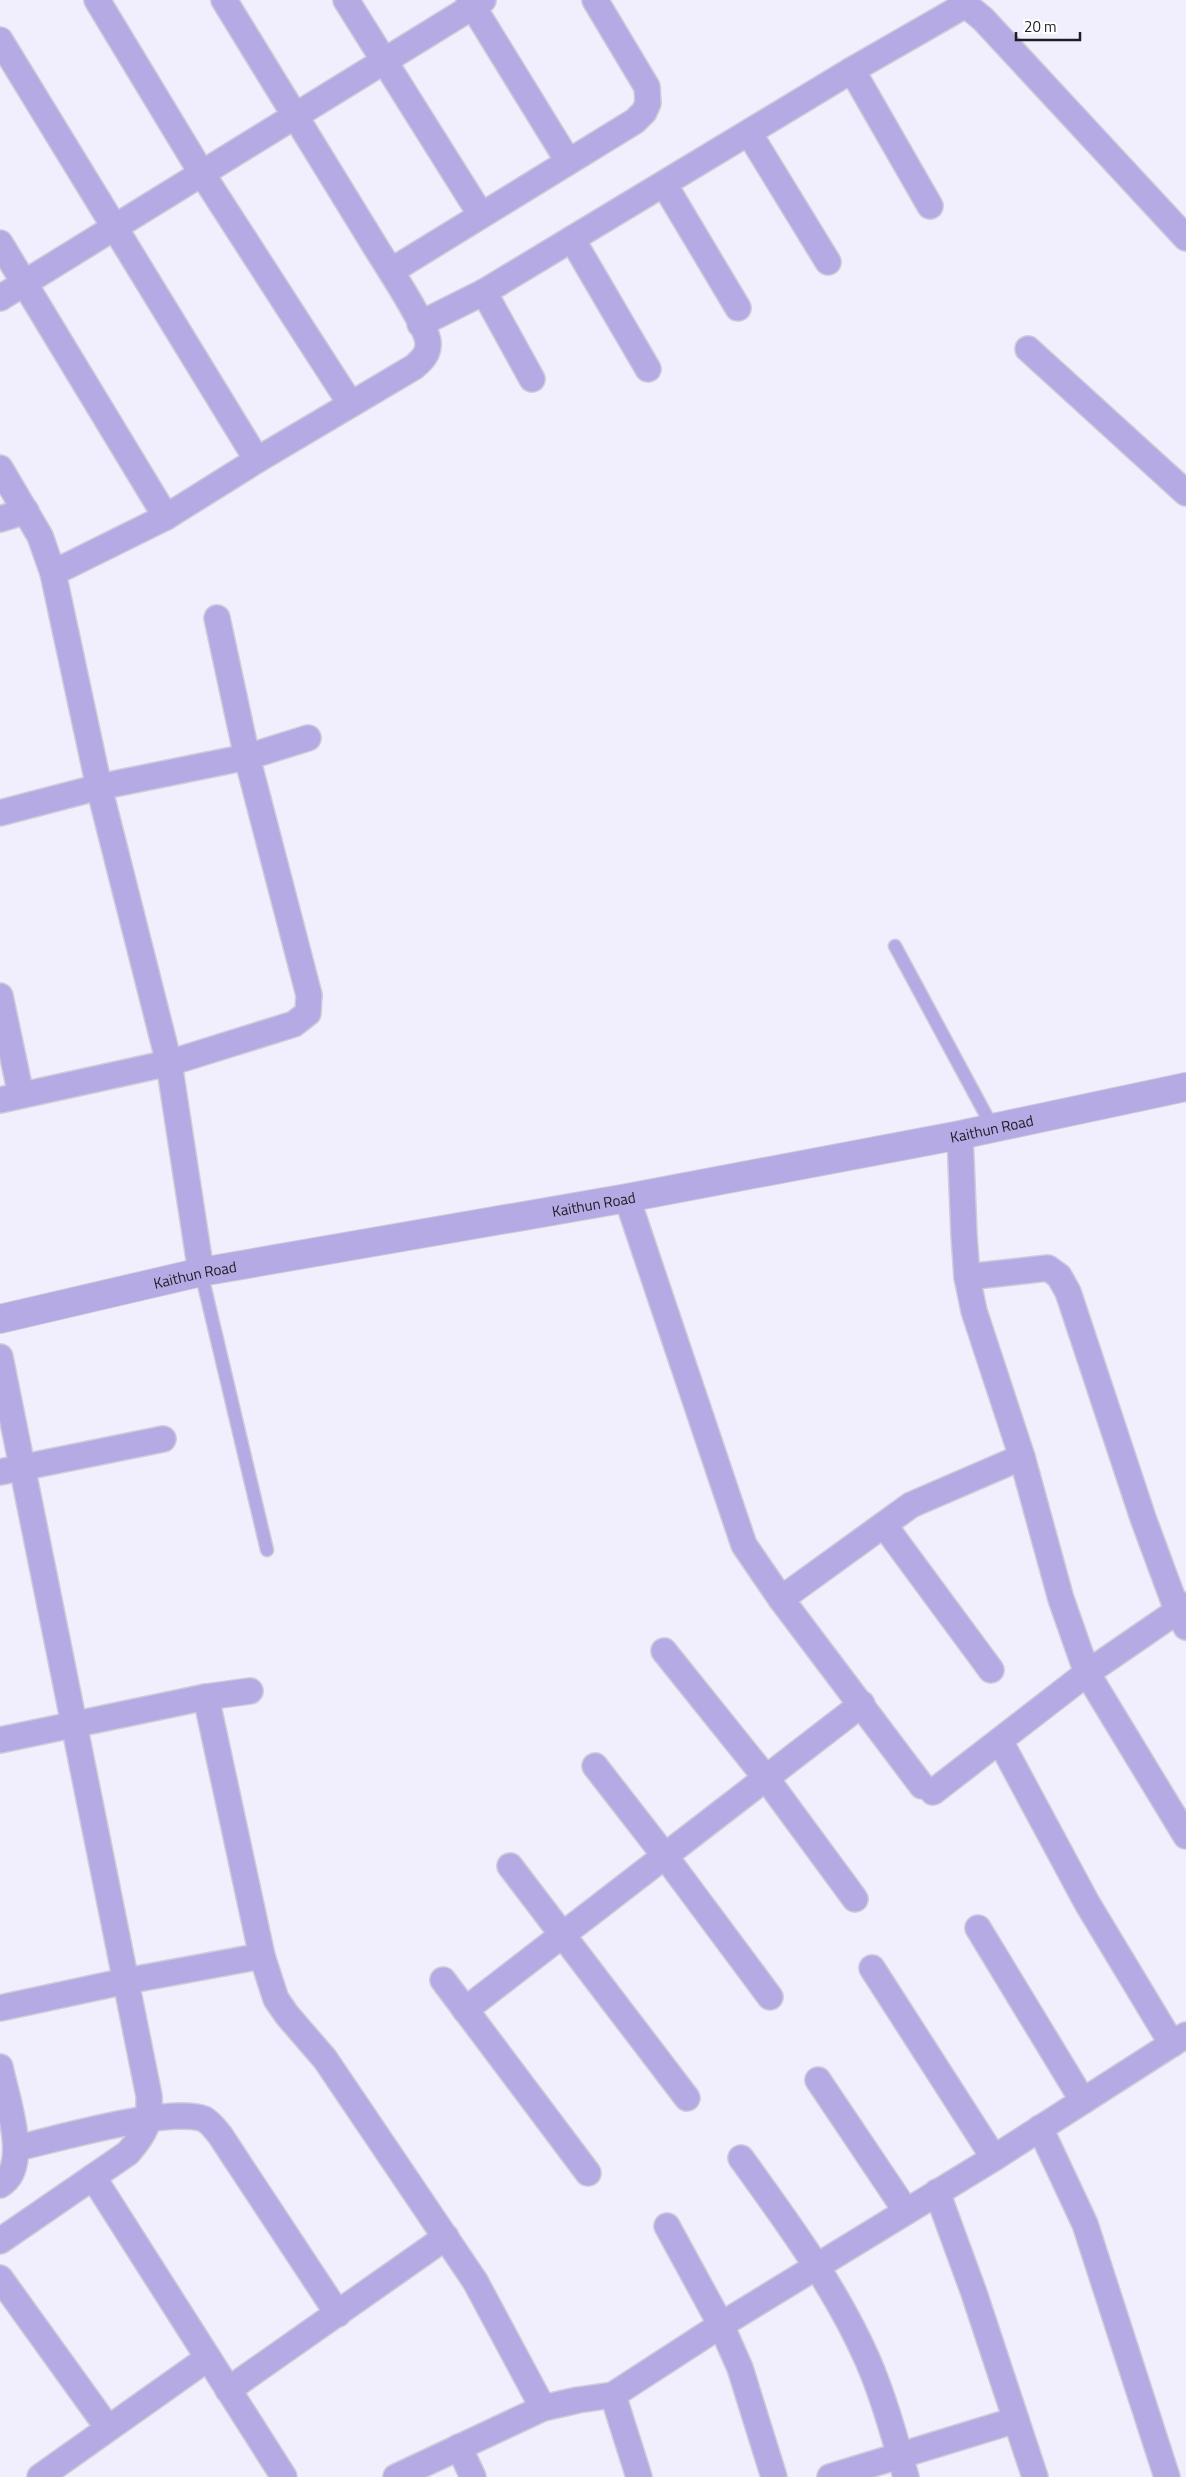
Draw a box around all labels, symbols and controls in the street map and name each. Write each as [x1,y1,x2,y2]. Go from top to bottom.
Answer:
scale bar [1016,10,1080,42]
text: 20 m [1024,15,1057,38]
street label: Kaithun Road [948,1108,1035,1148]
street label: Kaithun Road [550,1185,637,1222]
street label: Kaithun Road [151,1255,238,1294]

